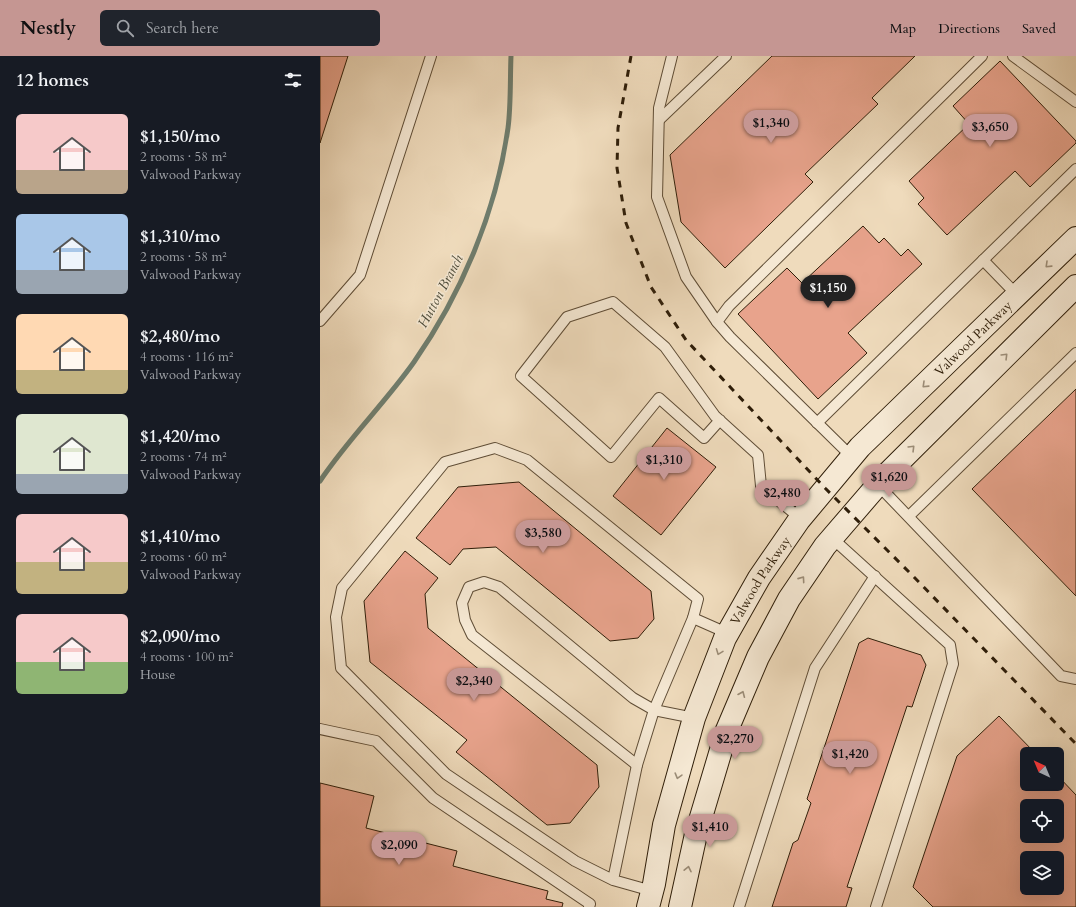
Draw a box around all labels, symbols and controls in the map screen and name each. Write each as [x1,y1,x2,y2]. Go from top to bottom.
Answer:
search box [100,10,380,46]
text: Nestly [20,15,76,41]
icon: search [114,17,136,39]
text: Search here [146,18,219,38]
text: Map [890,19,916,38]
text: Directions [938,19,1000,38]
text: Saved [1022,19,1056,38]
text: 12 homes [16,69,89,92]
icon: filters [282,69,304,91]
pin: $1,340 [738,110,804,144]
text: $1,340 [752,114,790,132]
pin: $3,650 [957,114,1023,148]
text: $3,650 [971,118,1009,136]
text: $1,150/mo [140,125,220,148]
icon: home [48,130,96,178]
text: 2 rooms · 58 m² [140,148,227,166]
text: Valwood Parkway [140,166,241,184]
text: $1,310/mo [140,225,220,248]
icon: home [48,230,96,278]
text: 2 rooms · 58 m² [140,248,227,266]
water label: Hutton Branch [413,251,468,331]
one-way arrow [1045,260,1053,267]
text: Valwood Parkway [140,266,241,284]
pin: $1,150 [795,275,861,309]
text: $1,150 [809,279,847,297]
street label: Valwood Parkway [931,297,1016,380]
text: $2,480/mo [140,325,220,348]
icon: home [48,330,96,378]
text: 4 rooms · 116 m² [140,348,233,366]
one-way arrow [1000,353,1007,361]
text: Valwood Parkway [140,366,241,384]
one-way arrow [922,380,930,387]
text: $1,420/mo [140,425,220,448]
icon: home [48,430,96,478]
one-way arrow [908,445,915,453]
pin: $1,310 [631,447,697,481]
text: 2 rooms · 74 m² [140,448,227,466]
text: $1,310 [645,451,683,469]
pin: $1,620 [856,464,922,498]
text: Valwood Parkway [140,466,241,484]
text: $1,620 [870,468,908,486]
pin: $2,480 [749,480,815,514]
text: $2,480 [763,484,801,502]
pin: $3,580 [510,520,576,554]
text: $3,580 [524,524,562,542]
text: $1,410/mo [140,525,220,548]
icon: home [48,530,96,578]
street label: Valwood Parkway [726,533,795,628]
text: 2 rooms · 60 m² [140,548,227,566]
text: Valwood Parkway [140,566,241,584]
one-way arrow [797,577,804,584]
text: $2,090/mo [140,625,220,648]
icon: home [48,630,96,678]
text: 4 rooms · 100 m² [140,648,233,666]
one-way arrow [716,649,724,656]
text: House [140,666,175,684]
pin: $2,340 [441,668,507,702]
text: $2,340 [455,672,493,690]
one-way arrow [737,691,745,698]
pin: $2,270 [702,726,768,760]
text: $2,270 [716,730,754,748]
pin: $1,420 [817,741,883,775]
text: $1,420 [831,745,869,763]
north arrow [1020,747,1064,791]
map controls [1020,747,1064,895]
one-way arrow [674,772,683,779]
button: locate [1020,799,1064,843]
pin: $1,410 [677,814,743,848]
text: $1,410 [691,818,729,836]
pin: $2,090 [366,832,432,866]
text: $2,090 [380,836,418,854]
button: layers [1020,851,1064,895]
one-way arrow [683,866,691,872]

